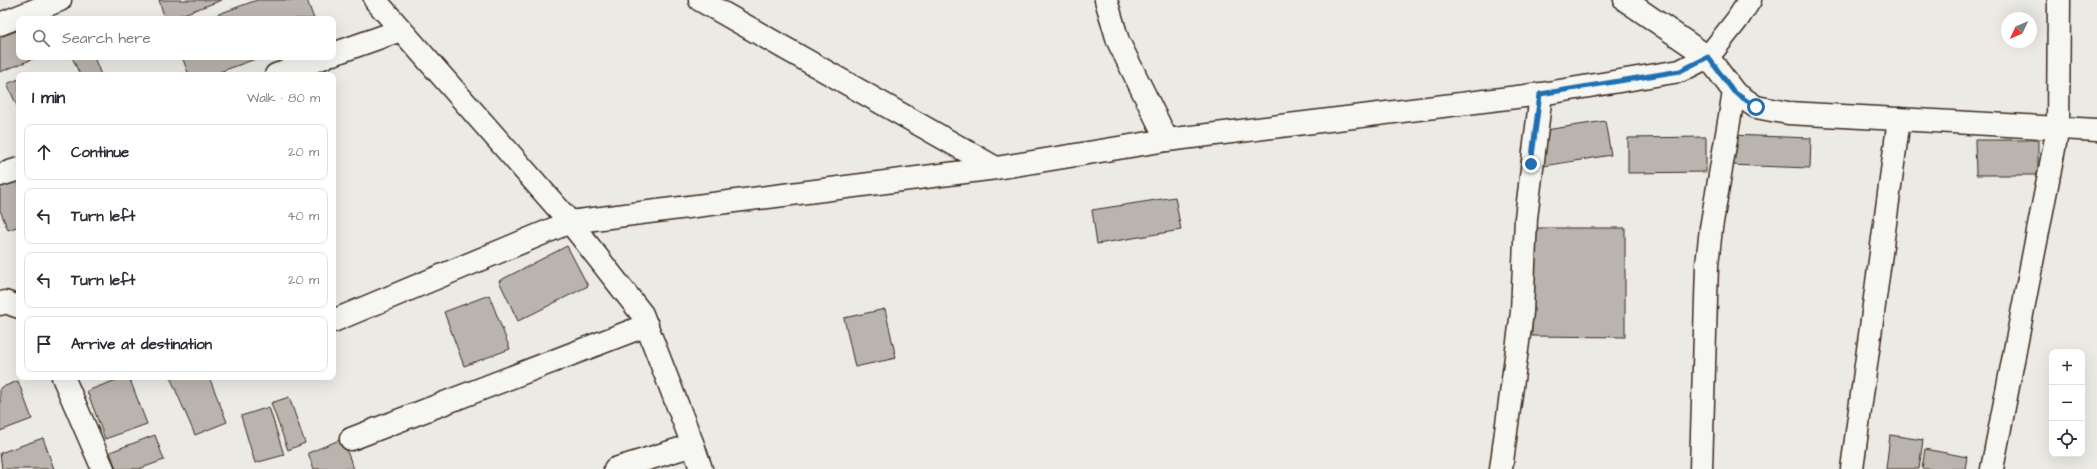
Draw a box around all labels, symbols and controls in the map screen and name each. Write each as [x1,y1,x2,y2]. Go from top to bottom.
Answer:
north arrow [2001,12,2037,48]
search box [16,16,336,60]
icon: search [30,27,52,49]
text: Search here [62,28,151,49]
text: 1 min [32,86,65,110]
text: Walk · 80 m [247,89,320,107]
route start [1747,98,1765,116]
icon: ahead [33,141,55,163]
text: Continue [71,142,129,163]
text: 20 m [288,143,319,161]
route end [1522,155,1540,173]
icon: left [33,205,55,227]
text: Turn left [71,206,135,227]
text: 40 m [287,207,319,225]
icon: left [33,269,55,291]
text: Turn left [71,270,135,291]
text: 20 m [288,271,319,289]
icon: arrive [33,333,55,355]
text: Arrive at destination [71,334,212,355]
map controls [2049,349,2085,457]
button: + [2049,349,2085,385]
button: − [2049,385,2085,421]
button: locate [2049,421,2085,457]

